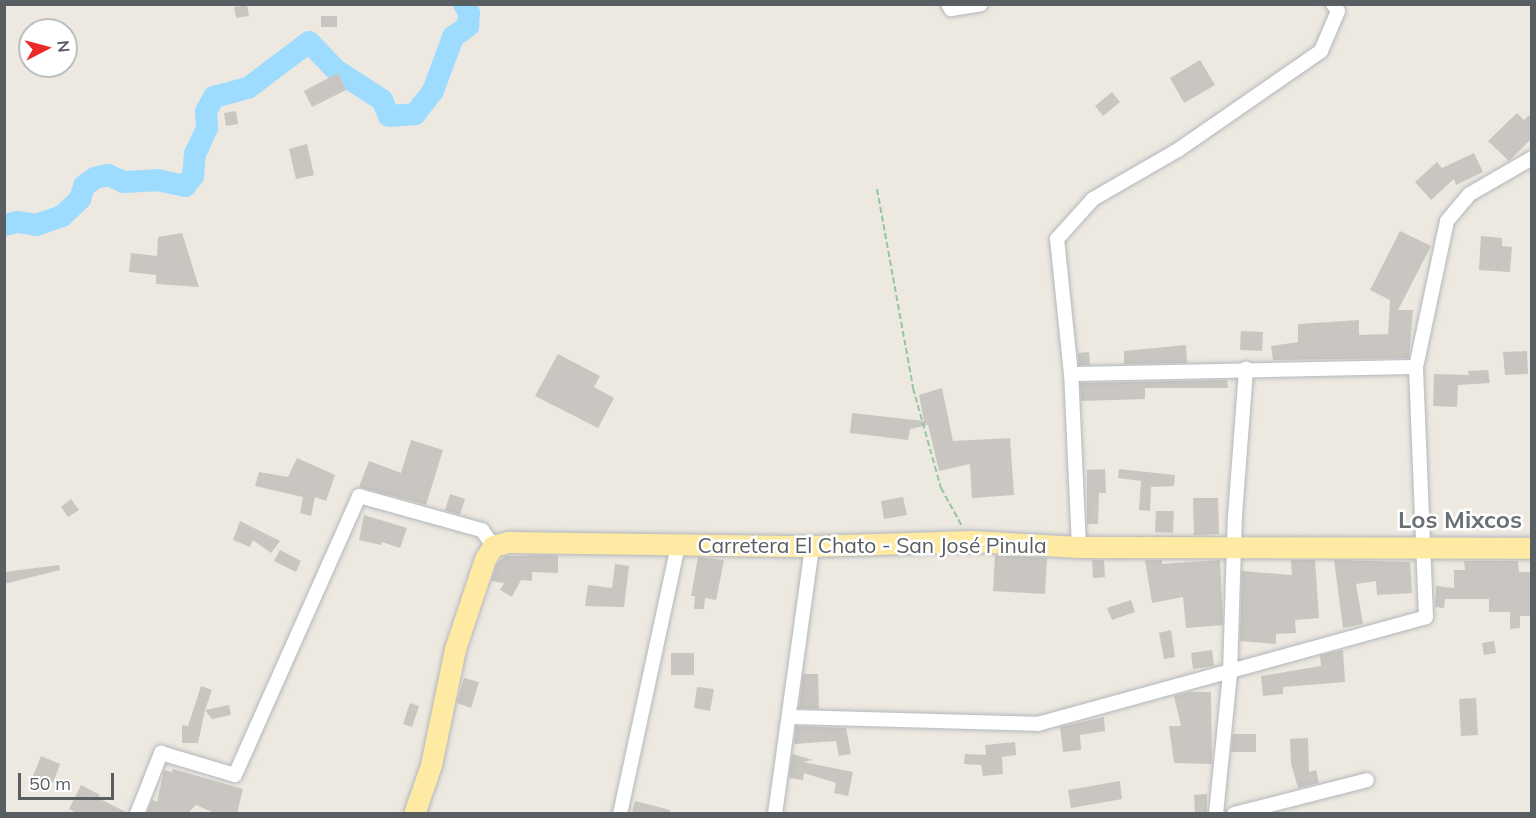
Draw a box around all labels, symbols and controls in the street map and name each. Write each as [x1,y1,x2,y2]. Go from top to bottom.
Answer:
north arrow [18,18,78,78]
text: N [53,39,74,53]
district label: Los Mixcos [1398,506,1522,534]
street label: Carretera El Chato - San José Pinula [697,532,1047,558]
scale bar [21,761,117,799]
text: 50 m [29,772,71,795]

